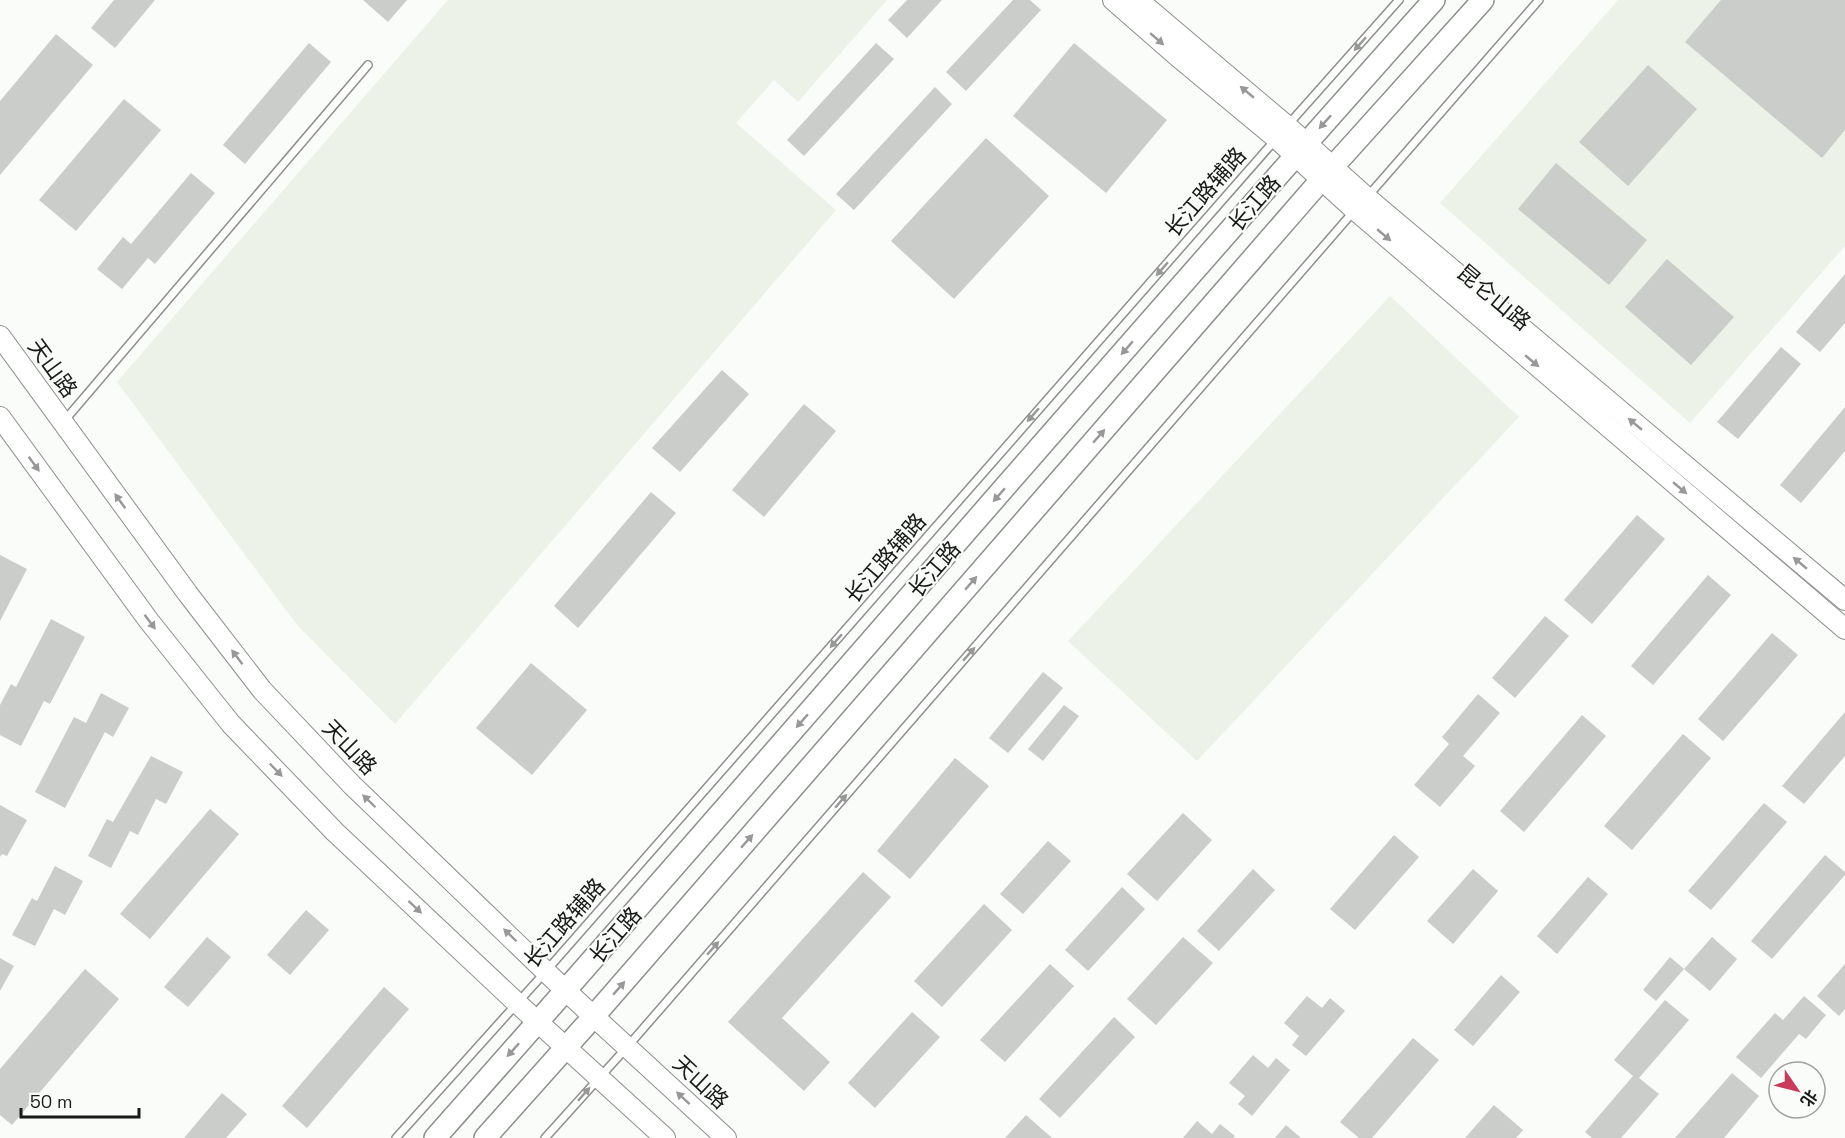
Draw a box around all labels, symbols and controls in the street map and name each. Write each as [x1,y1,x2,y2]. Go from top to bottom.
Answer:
one-way arrow [1149,32,1164,45]
one-way arrow [1354,36,1367,51]
one-way arrow [1239,86,1255,99]
one-way arrow [1319,114,1332,129]
street label: 长江路辅路 [1158,141,1252,243]
street label: 长江路 [1222,169,1286,237]
one-way arrow [1376,228,1391,241]
street label: 昆仑山路 [1451,258,1537,336]
one-way arrow [1156,261,1169,276]
street label: 天山路 [22,333,84,403]
one-way arrow [1121,340,1134,356]
one-way arrow [1524,355,1540,368]
one-way arrow [1027,407,1040,423]
one-way arrow [1627,417,1643,430]
one-way arrow [1092,428,1106,443]
one-way arrow [28,457,40,472]
one-way arrow [1672,481,1687,494]
one-way arrow [993,487,1006,502]
one-way arrow [115,493,127,508]
street label: 长江路辅路 [838,507,932,609]
street label: 长江路 [902,535,966,603]
one-way arrow [1792,556,1808,569]
one-way arrow [964,576,977,591]
one-way arrow [143,614,155,629]
one-way arrow [830,633,843,648]
one-way arrow [962,647,975,662]
one-way arrow [231,650,243,665]
one-way arrow [796,713,809,728]
street label: 天山路 [317,714,383,780]
one-way arrow [268,763,282,777]
one-way arrow [362,794,376,808]
one-way arrow [834,794,847,809]
one-way arrow [740,834,753,849]
street label: 长江路辅路 [517,872,611,974]
one-way arrow [407,900,422,914]
street label: 长江路 [583,901,647,969]
one-way arrow [503,929,518,942]
one-way arrow [706,941,719,956]
one-way arrow [612,981,625,996]
one-way arrow [507,1042,520,1057]
street label: 天山路 [667,1049,735,1115]
north arrow [1767,1060,1827,1120]
scale bar [21,1081,140,1119]
text: 北 [1796,1086,1822,1111]
one-way arrow [577,1087,590,1102]
text: 50 m [30,1090,72,1113]
one-way arrow [676,1091,691,1105]

